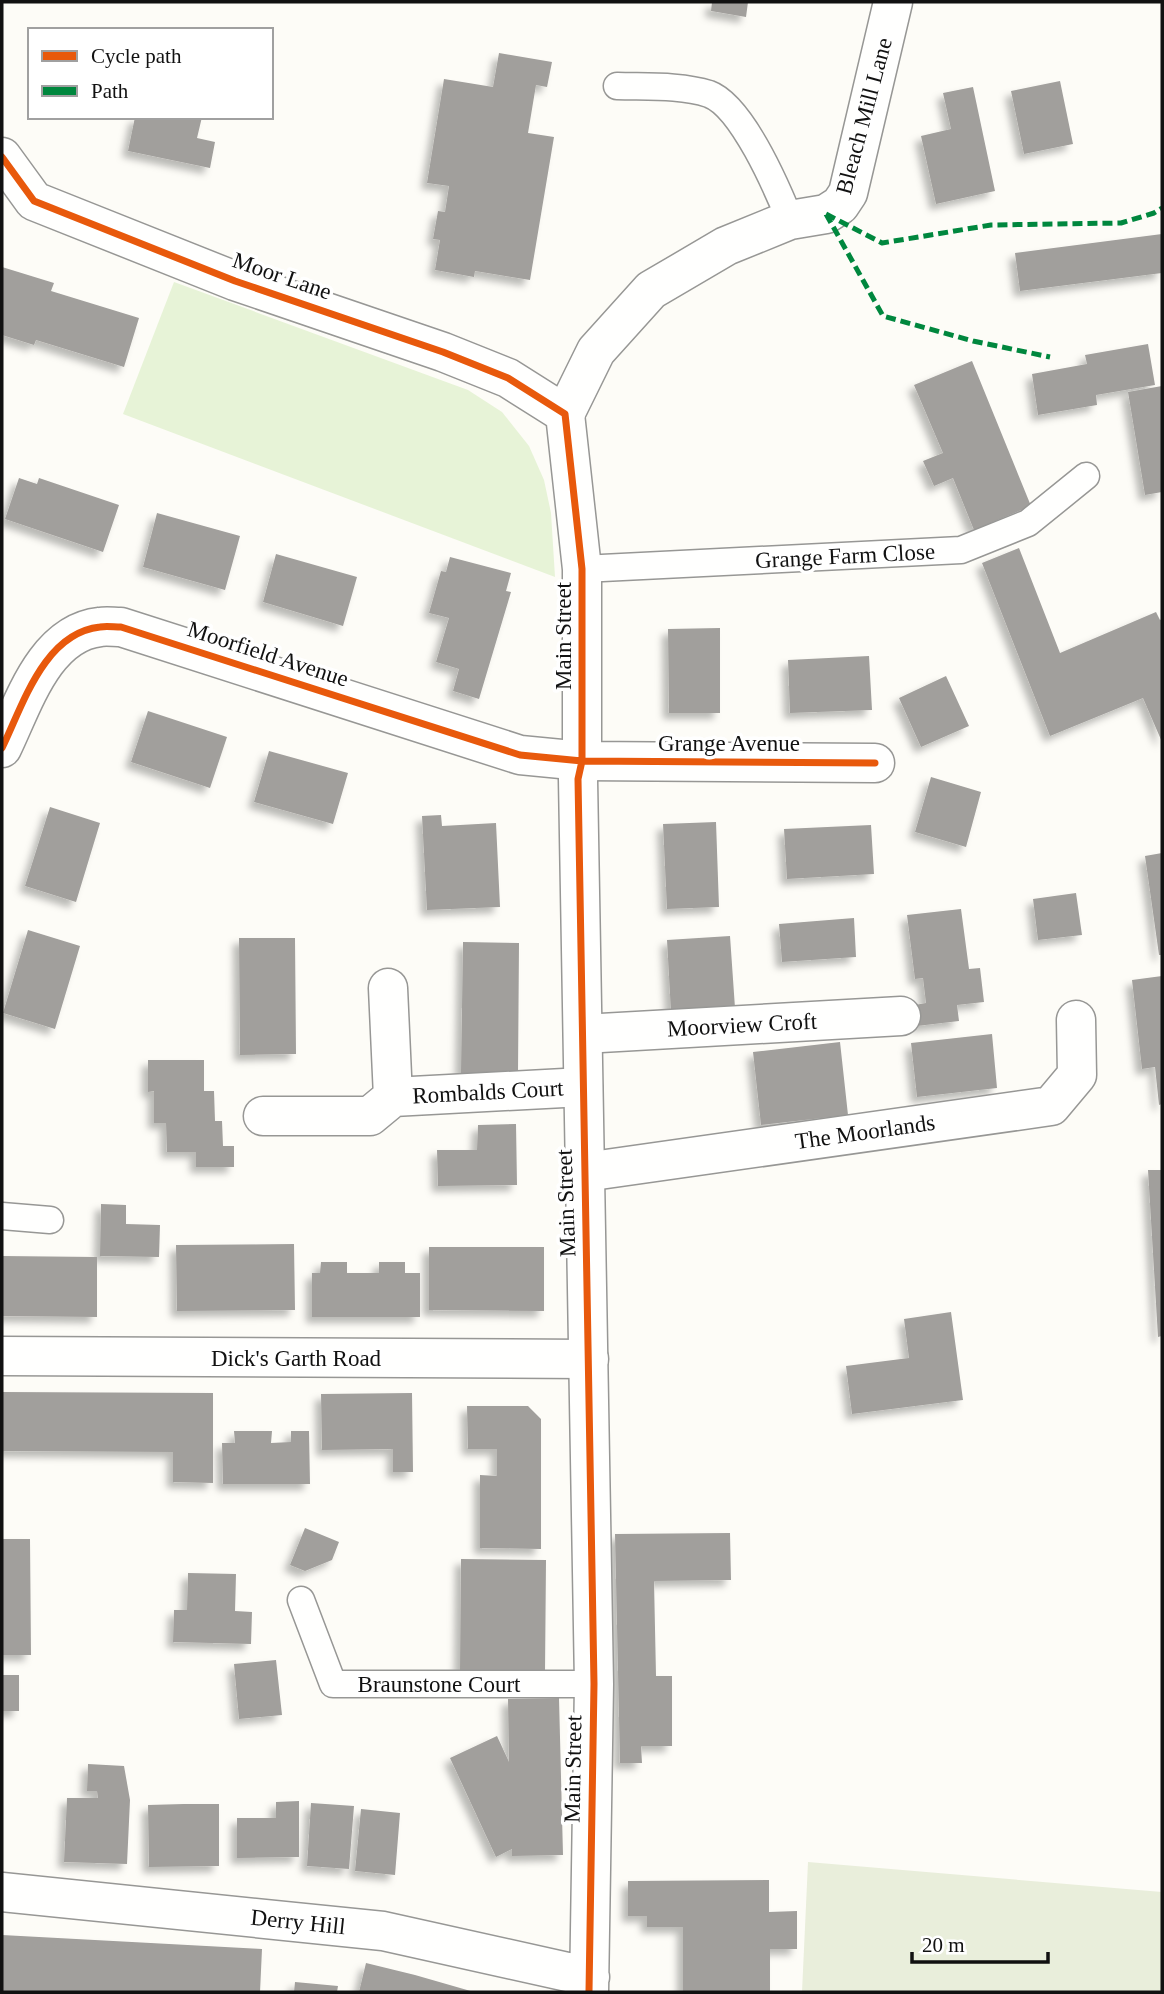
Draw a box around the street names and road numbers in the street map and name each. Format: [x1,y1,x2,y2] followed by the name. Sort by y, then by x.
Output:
[831,35,897,197] street label: Bleach Mill Lane
[229,247,335,305] street label: Moor Lane
[754,539,936,573] street label: Grange Farm Close
[551,581,576,690] street label: Main Street
[184,616,352,692] street label: Moorfield Avenue
[658,731,800,756] street label: Grange Avenue
[666,1009,818,1041] street label: Moorview Croft
[412,1076,565,1108] street label: Rombalds Court
[793,1110,937,1154] street label: The Moorlands
[552,1148,580,1257] street label: Main Street
[211,1346,382,1371] street label: Dick's Garth Road
[358,1672,521,1697] street label: Braunstone Court
[560,1714,586,1823] street label: Main Street
[249,1905,347,1939] street label: Derry Hill

